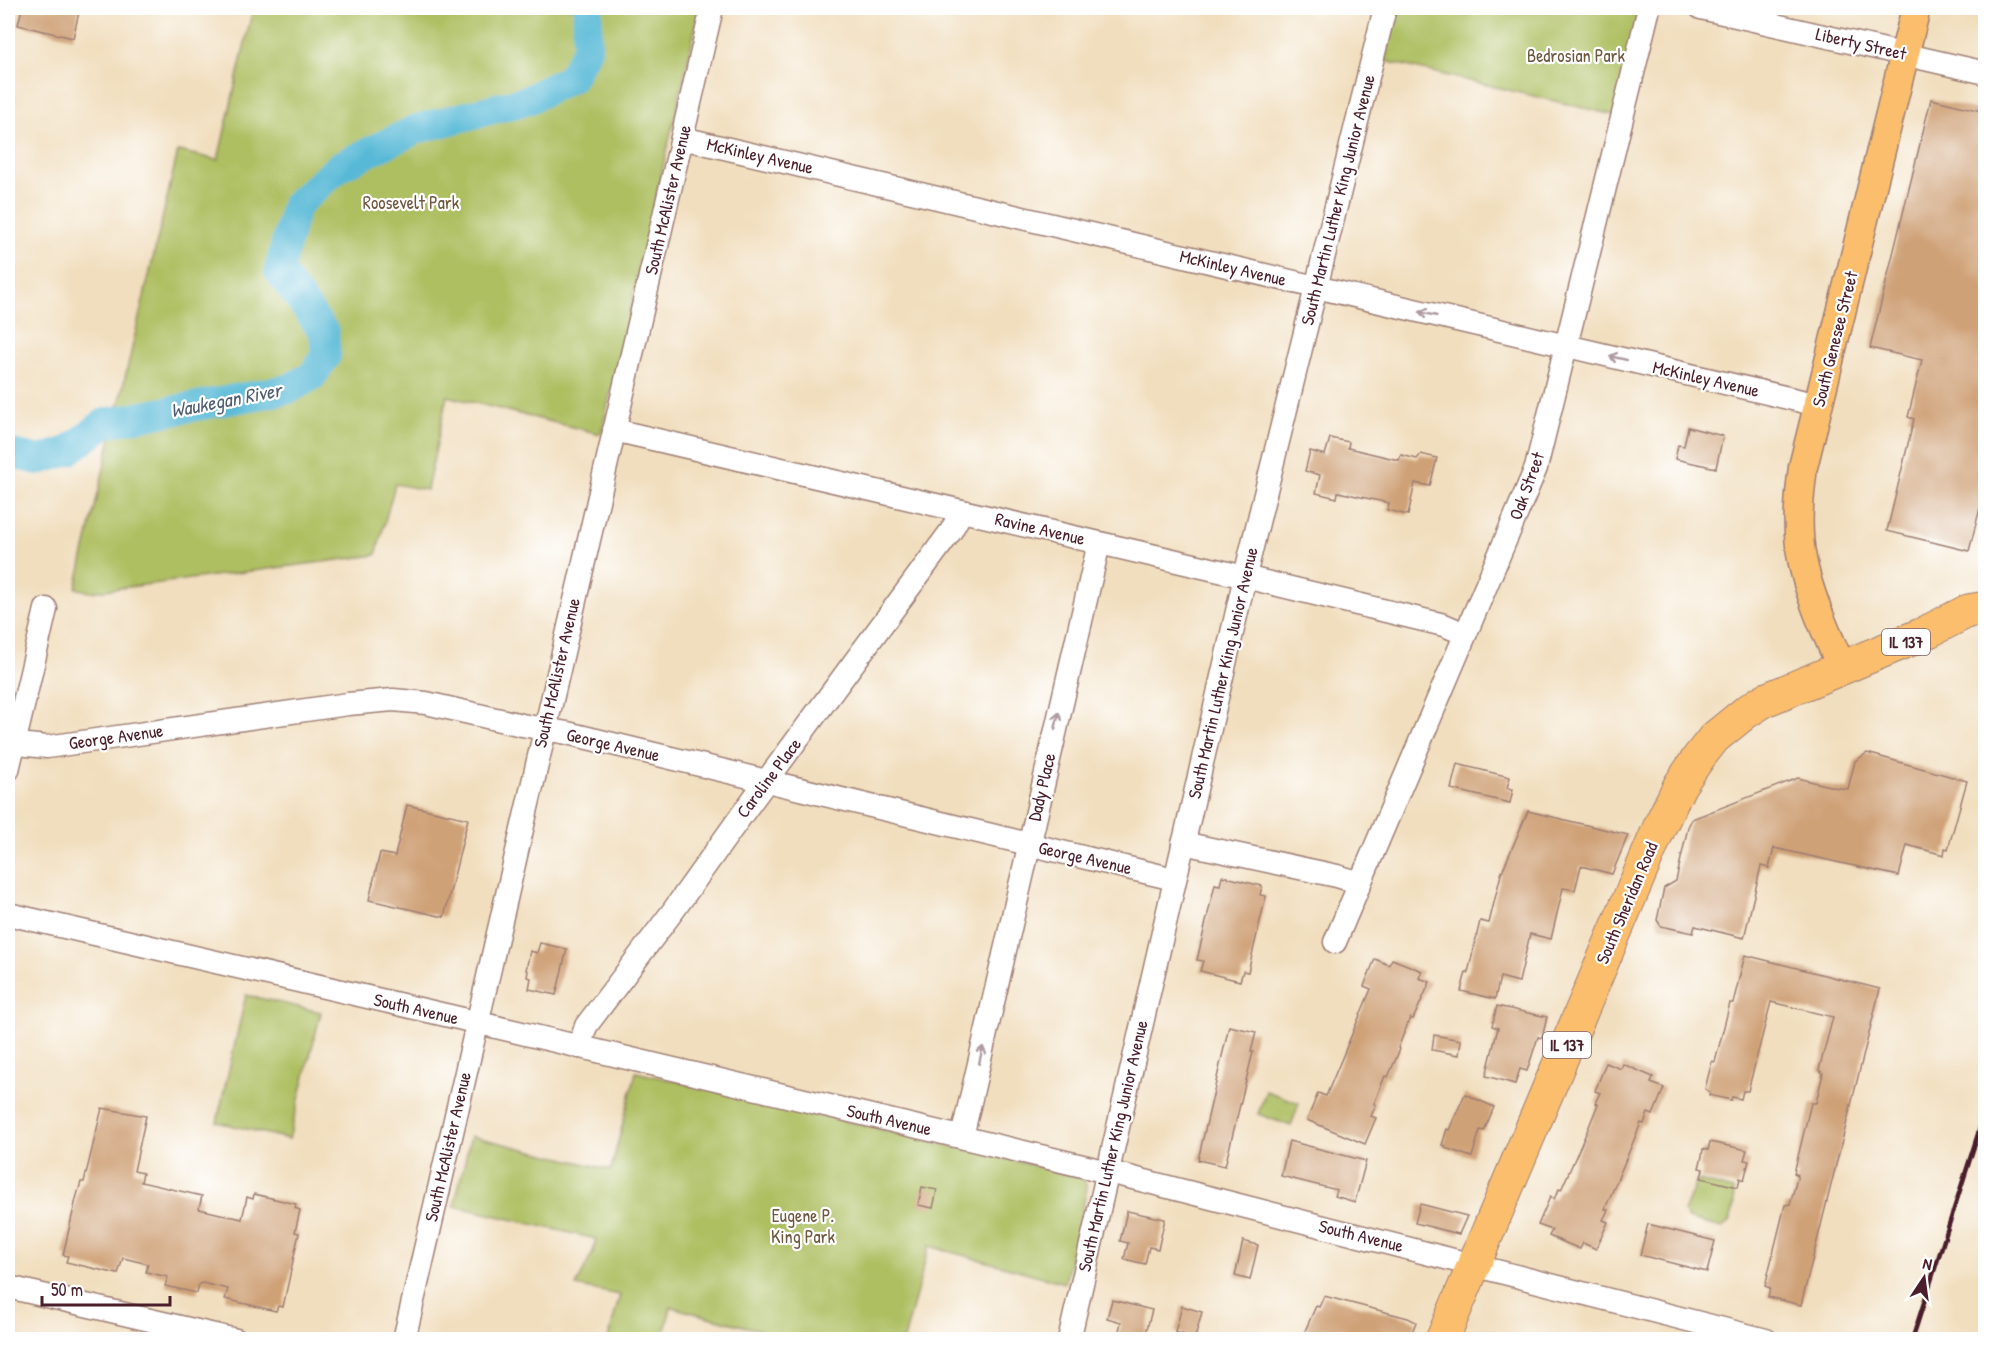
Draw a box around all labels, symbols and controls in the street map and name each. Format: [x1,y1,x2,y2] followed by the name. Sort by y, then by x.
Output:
[1813,21,1910,66] street label: Liberty Street
[1527,43,1625,68] park label: Bedrosian Park
[1294,72,1381,328] street label: South Martin Luther King Junior Avenue
[638,123,697,277] street label: South McAlister Avenue
[704,131,816,180] street label: McKinley Avenue
[363,190,460,215] park label: Roosevelt Park
[1177,243,1289,292] street label: McKinley Avenue
[1806,268,1864,409] street label: South Genesee Street
[1419,307,1438,319] one-way arrow
[1609,352,1628,364] one-way arrow
[1650,354,1762,403] street label: McKinley Avenue
[168,375,286,424] water label: Waukegan River
[1503,448,1551,523] street label: Oak Street
[993,506,1088,551] street label: Ravine Avenue
[1181,545,1264,801] street label: South Martin Luther King Junior Avenue
[527,596,586,750] street label: South McAlister Avenue
[1882,629,1930,655] road number: IL 137
[1052,712,1064,731] one-way arrow
[67,718,165,755] street label: George Avenue
[564,722,662,767] street label: George Avenue
[730,733,807,823] street label: Caroline Place
[1022,750,1061,823] street label: Dady Place
[1036,835,1134,880] street label: George Avenue
[1590,838,1664,968] street label: South Sheridan Road
[371,987,461,1030] street label: South Avenue
[1071,1018,1154,1274] street label: South Martin Luther King Junior Avenue
[1543,1032,1591,1058] road number: IL 137
[975,1046,987,1065] one-way arrow
[418,1070,477,1224] street label: South McAlister Avenue
[844,1098,934,1141] street label: South Avenue
[771,1203,835,1249] park label: Eugene P. King Park
[1316,1213,1406,1258] street label: South Avenue
[1894,1248,1954,1308] north arrow
[1921,1252,1934,1275] text: N
[42,1269,170,1307] scale bar
[51,1277,83,1302] text: 50 m

